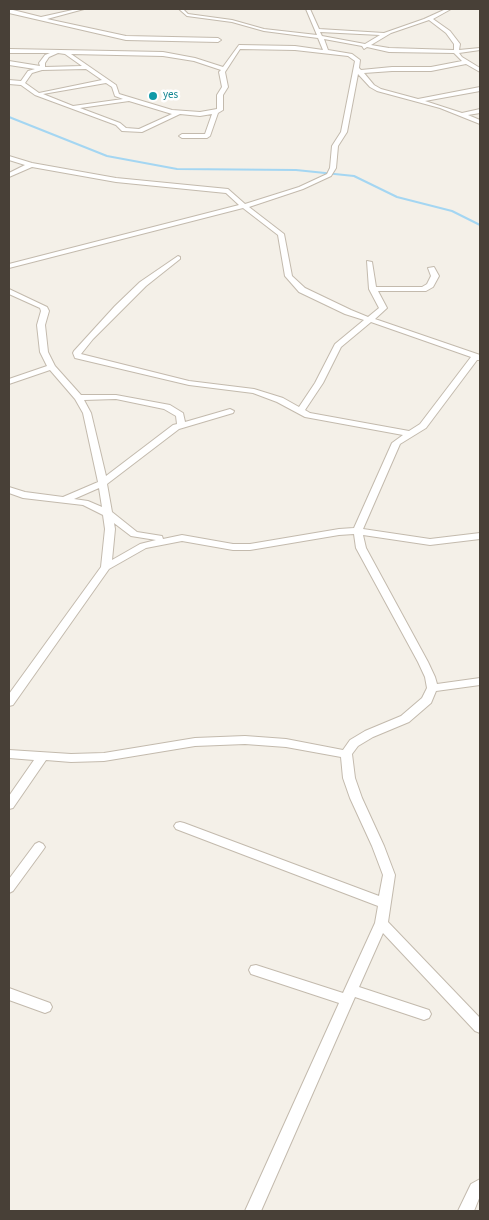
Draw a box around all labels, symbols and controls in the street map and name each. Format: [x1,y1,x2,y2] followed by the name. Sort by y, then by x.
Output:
[163,89,178,103] place label: yes
[147,90,159,102] marker: yes

